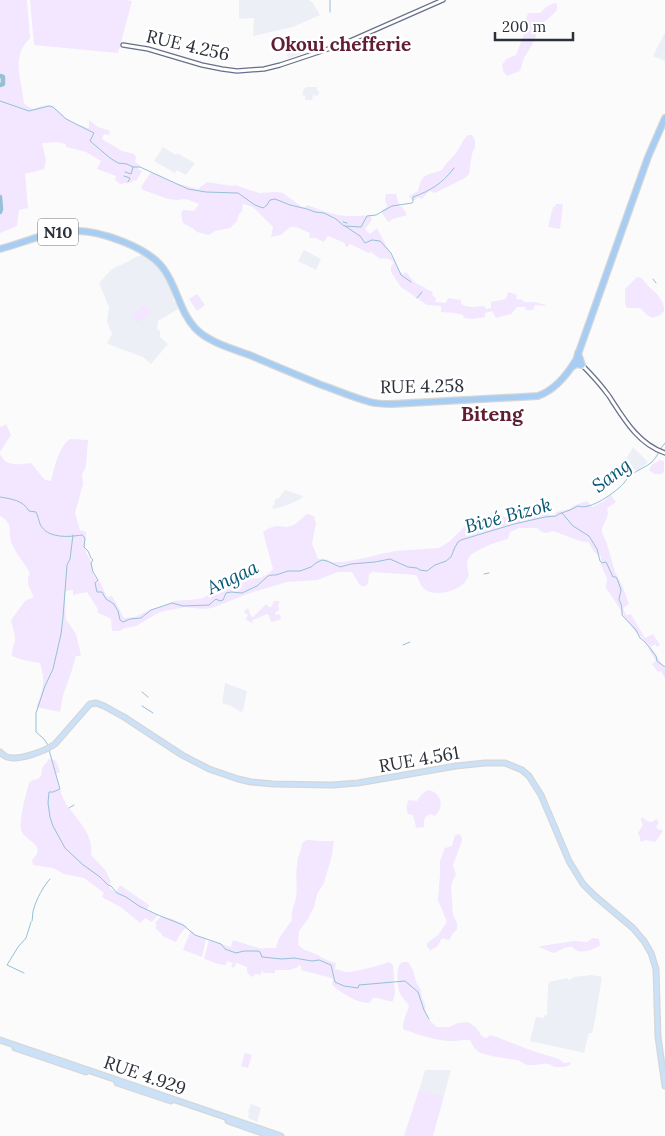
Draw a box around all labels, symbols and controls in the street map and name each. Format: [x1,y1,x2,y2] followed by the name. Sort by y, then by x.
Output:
[495,10,572,42] scale bar
[502,17,546,36] text: 200 m
[144,24,232,66] street label: RUE 4.256
[271,32,411,56] district label: Okoui chefferie
[38,218,78,246] road number: N10
[380,374,464,398] street label: RUE 4.258
[461,401,524,426] district label: Biteng
[587,453,635,497] water label: Sang
[462,492,554,538] water label: Bivé Bizok
[201,554,262,600] water label: Angaa
[377,741,461,777] street label: RUE 4.561
[101,1050,189,1100] street label: RUE 4.929

